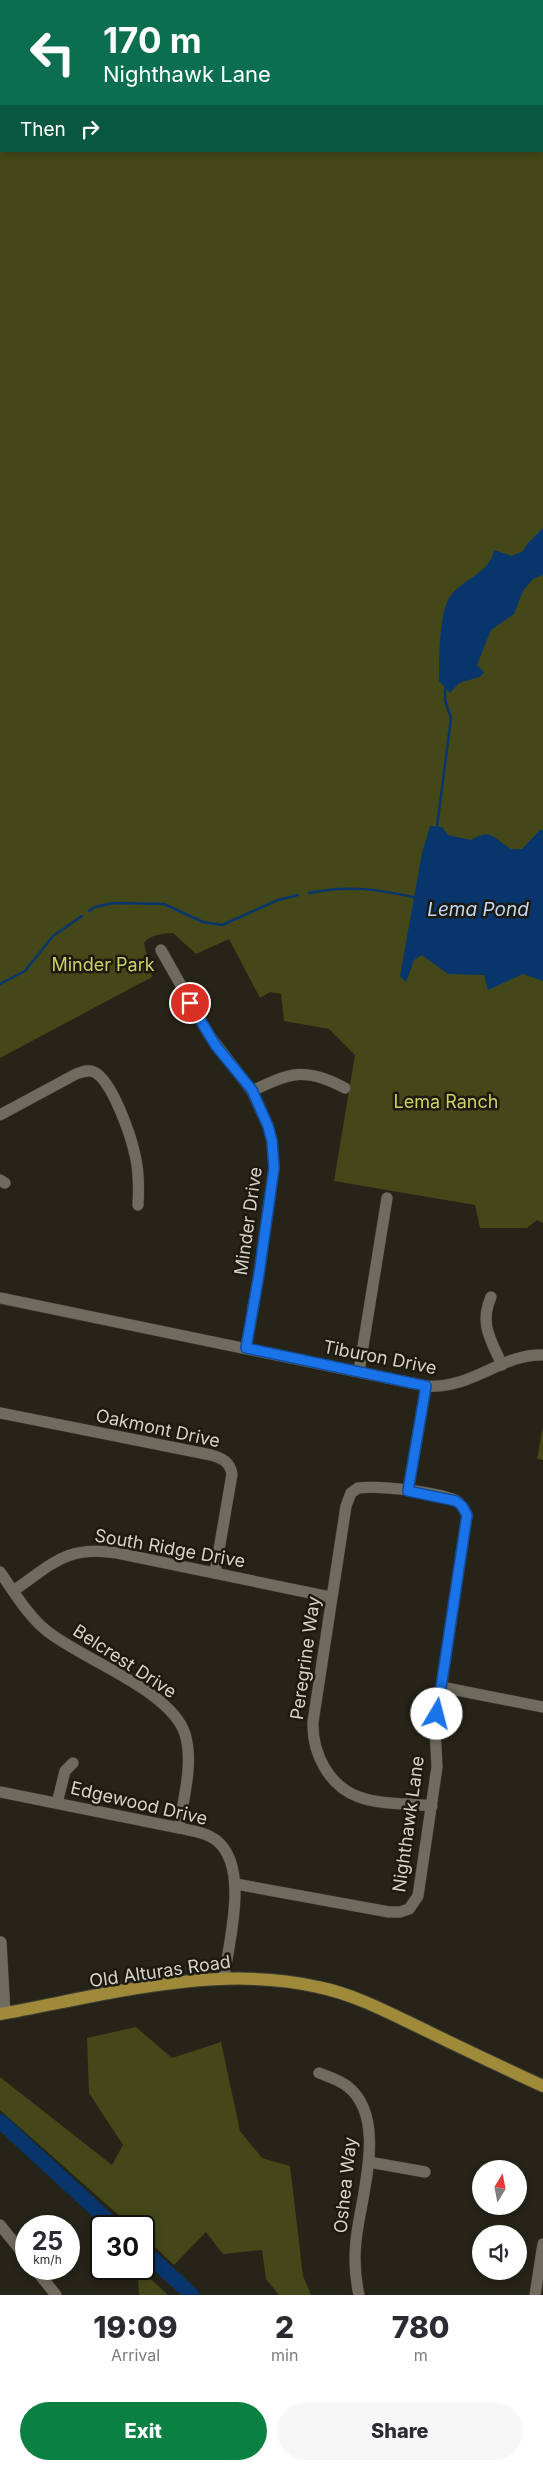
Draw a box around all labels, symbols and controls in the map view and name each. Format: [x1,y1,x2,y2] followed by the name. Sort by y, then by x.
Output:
[103,19,202,61] text: 170 m
[20,20,85,85] icon: left
[103,61,271,87] text: Nighthawk Lane
[76,115,104,143] icon: right
[20,118,66,141] text: Then
[427,898,529,921] water label: Lema Pond
[51,954,155,975] park label: Minder Park
[169,982,211,1024] pin
[176,989,204,1017] icon: arrive
[394,1091,498,1112] park label: Lema Ranch
[230,1165,266,1277] street label: Minder Drive
[321,1336,439,1378] street label: Tiburon Drive
[94,1405,222,1451] street label: Oakmont Drive
[93,1524,247,1572] street label: South Ridge Drive
[286,1595,324,1721] street label: Peregrine Way
[69,1620,181,1702] street label: Belcrest Drive
[410,1687,462,1739] position arrow
[388,1755,428,1893] street label: Nighthawk Lane
[69,1777,209,1829] street label: Edgewood Drive
[88,1951,232,1991] street label: Old Alturas Road
[330,2136,360,2234] street label: Oshea Way
[472,2160,528,2215] north arrow
[472,2160,527,2280] map controls
[90,2215,155,2280] speed limit sign: 30
[472,2225,527,2280] button: sound
[32,2226,63,2256] text: 25
[33,2252,62,2267] text: km/h
[93,2309,178,2345] text: 19:09
[275,2309,294,2345] text: 2
[392,2309,450,2345] text: 780
[111,2345,160,2365] text: Arrival
[271,2345,298,2365] text: min
[414,2345,428,2365] text: m
[20,2402,267,2460] button: Exit
[277,2402,523,2460] button: Share

